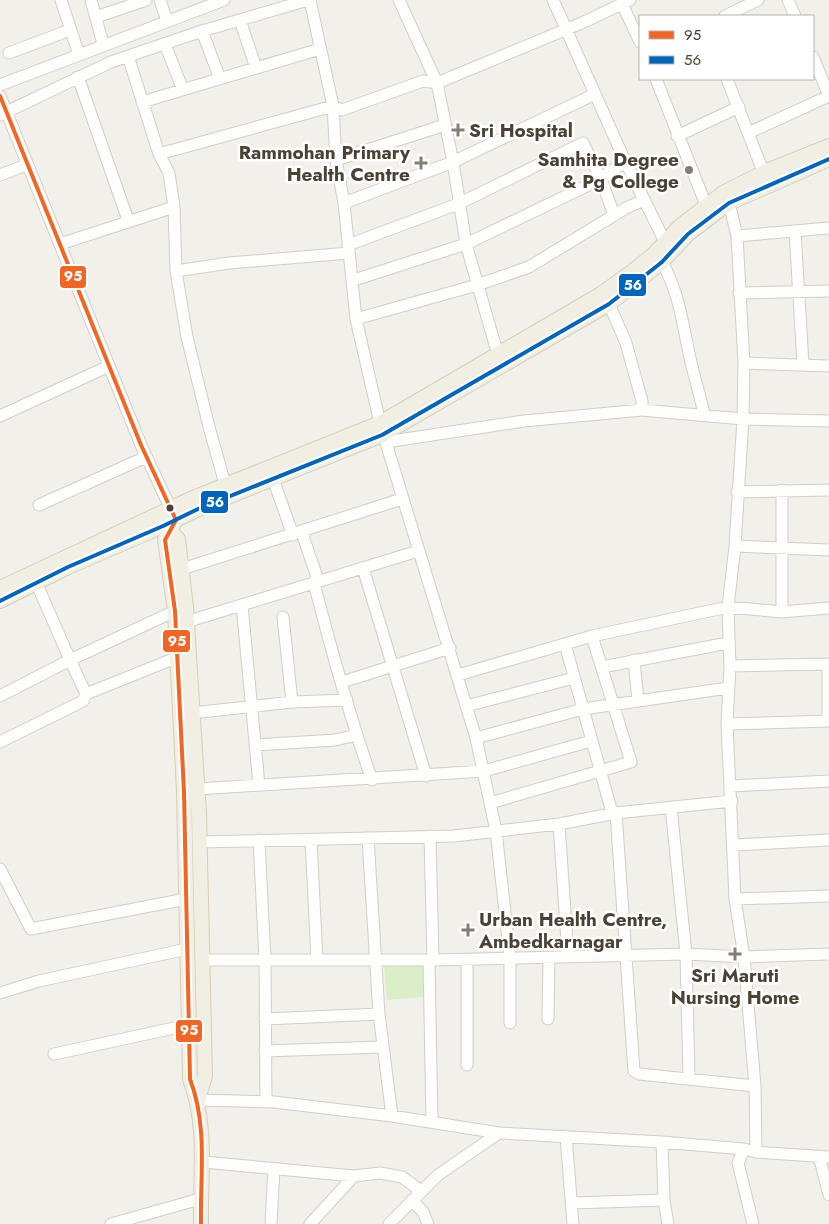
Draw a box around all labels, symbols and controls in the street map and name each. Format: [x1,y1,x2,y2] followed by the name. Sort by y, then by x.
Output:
[639,15,814,80] legend
[684,24,701,46] text: 95
[684,49,701,71] text: 56
[469,117,573,144] place label: Sri Hospital
[451,123,465,137] marker: Sri Hospital
[239,139,411,188] place label: Rammohan Primary Health Centre
[538,146,679,195] place label: Samhita Degree & Pg College
[414,156,428,170] marker: Rammohan Primary Health Centre
[683,164,695,176] marker: Samhita Degree & Pg College
[59,265,87,289] line badge: 95
[64,266,82,286] text: 95
[618,273,647,297] line badge: 56
[624,275,642,295] text: 56
[200,490,229,514] line badge: 56
[206,492,224,512] text: 56
[165,503,175,513] unlabelled marker
[162,629,191,653] line badge: 95
[168,631,186,651] text: 95
[478,906,667,955] place label: Urban Health Centre, Ambedkarnagar
[461,923,475,937] marker: Urban Health Centre, Ambedkarnagar
[728,947,742,961] marker: Sri Maruti Nursing Home
[671,962,799,1011] place label: Sri Maruti Nursing Home
[175,1019,203,1043] line badge: 95
[180,1020,198,1040] text: 95

